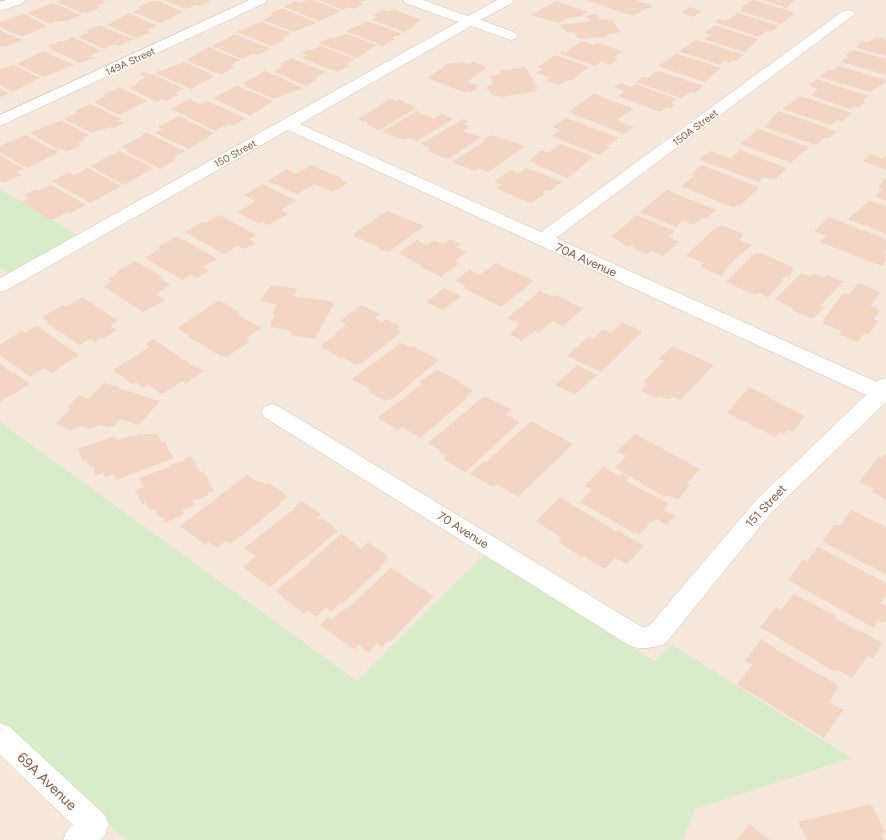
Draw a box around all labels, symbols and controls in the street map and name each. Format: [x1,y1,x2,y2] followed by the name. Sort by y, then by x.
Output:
[103,44,157,79] street label: 149A Street
[670,106,721,149] street label: 150A Street
[212,136,259,170] street label: 150 Street
[553,240,619,280] street label: 70A Avenue
[743,481,790,530] street label: 151 Street
[435,509,492,551] street label: 70 Avenue
[13,749,80,814] street label: 69A Avenue

